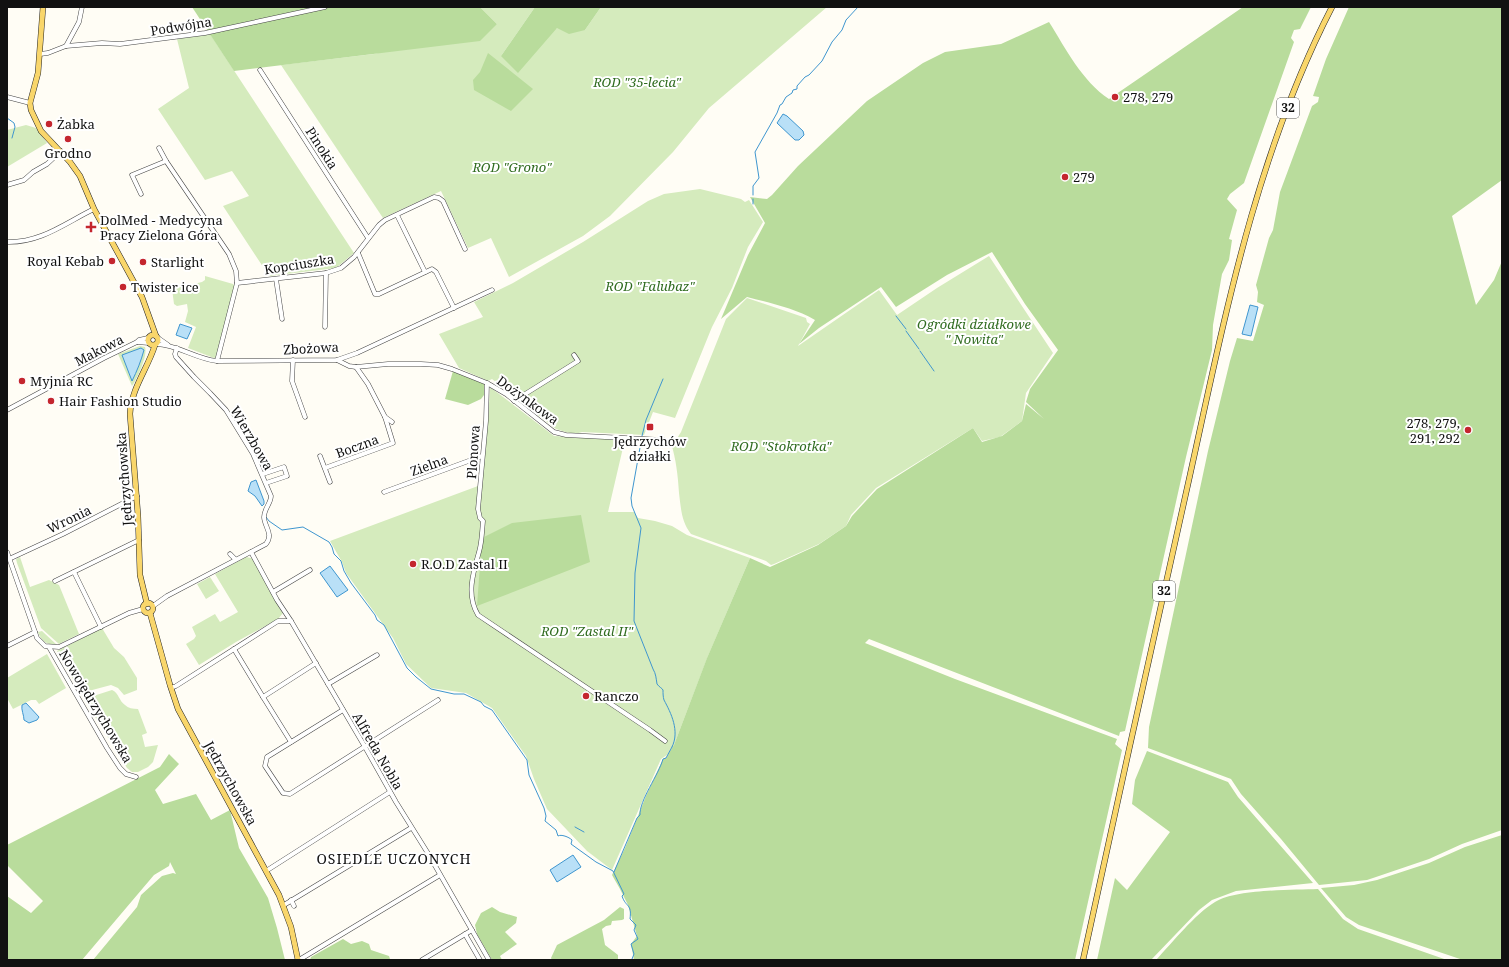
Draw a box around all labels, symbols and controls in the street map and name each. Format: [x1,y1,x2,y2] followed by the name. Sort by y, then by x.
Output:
[149,12,213,40] street label: Podwójna
[592,73,682,91] park label: ROD "35-lecia"
[1123,88,1173,106] place label: 278, 279
[1110,92,1120,102] marker: 278, 279
[1277,98,1299,118] road number: 32
[57,115,95,133] place label: Żabka
[44,119,54,129] marker: Żabka
[302,123,342,173] street label: Pinokia
[63,134,73,144] marker: Grodno
[45,144,91,162] place label: Grodno
[471,158,552,176] park label: ROD "Grono"
[1073,168,1095,186] place label: 279
[1060,172,1070,182] marker: 279
[100,211,223,244] place label: DolMed - Medycyna Pracy Zielona Góra
[85,221,97,233] marker: DolMed - Medycyna Pracy Zielona Góra
[263,250,335,278] street label: Kopciuszka
[27,252,104,270] place label: Royal Kebab
[151,253,205,271] place label: Starlight
[107,256,117,266] marker: Royal Kebab
[138,257,148,267] marker: Starlight
[604,277,695,295] park label: ROD "Falubaz"
[131,278,199,296] place label: Twister ice
[118,282,128,292] marker: Twister ice
[917,315,1032,348] park label: Ogródki działkowe " Nowita"
[71,330,127,370] street label: Makowa
[283,338,339,358] street label: Zbożowa
[493,371,563,429] street label: Dożynkowa
[30,372,93,390] place label: Myjnia RC
[17,376,27,386] marker: Myjnia RC
[59,392,182,410] place label: Hair Fashion Studio
[46,396,56,406] marker: Hair Fashion Studio
[226,403,278,473] street label: Wierzbowa
[1407,414,1460,447] place label: 278, 279, 291, 292
[645,422,655,432] marker: Jędrzychów działki
[462,425,484,479] street label: Plonowa
[1463,425,1473,435] marker: 278, 279, 291, 292
[333,430,381,462] street label: Boczna
[112,432,136,527] street label: Jędrzychowska
[612,432,687,465] place label: Jędrzychów działki
[730,437,832,455] park label: ROD "Stokrotka"
[408,450,450,480] street label: Zielna
[44,501,94,537] street label: Wronia
[421,555,508,573] place label: R.O.D Zastal II
[408,559,418,569] marker: R.O.D Zastal II
[1153,581,1175,601] road number: 32
[540,622,634,640] park label: ROD "Zastal II"
[55,646,137,766] street label: Nowojędrzychowska
[594,687,639,705] place label: Ranczo
[581,691,591,701] marker: Ranczo
[349,709,407,793] street label: Alfreda Nobla
[200,737,262,828] street label: Jędrzychowska
[316,849,472,868] district label: OSIEDLE UCZONYCH

